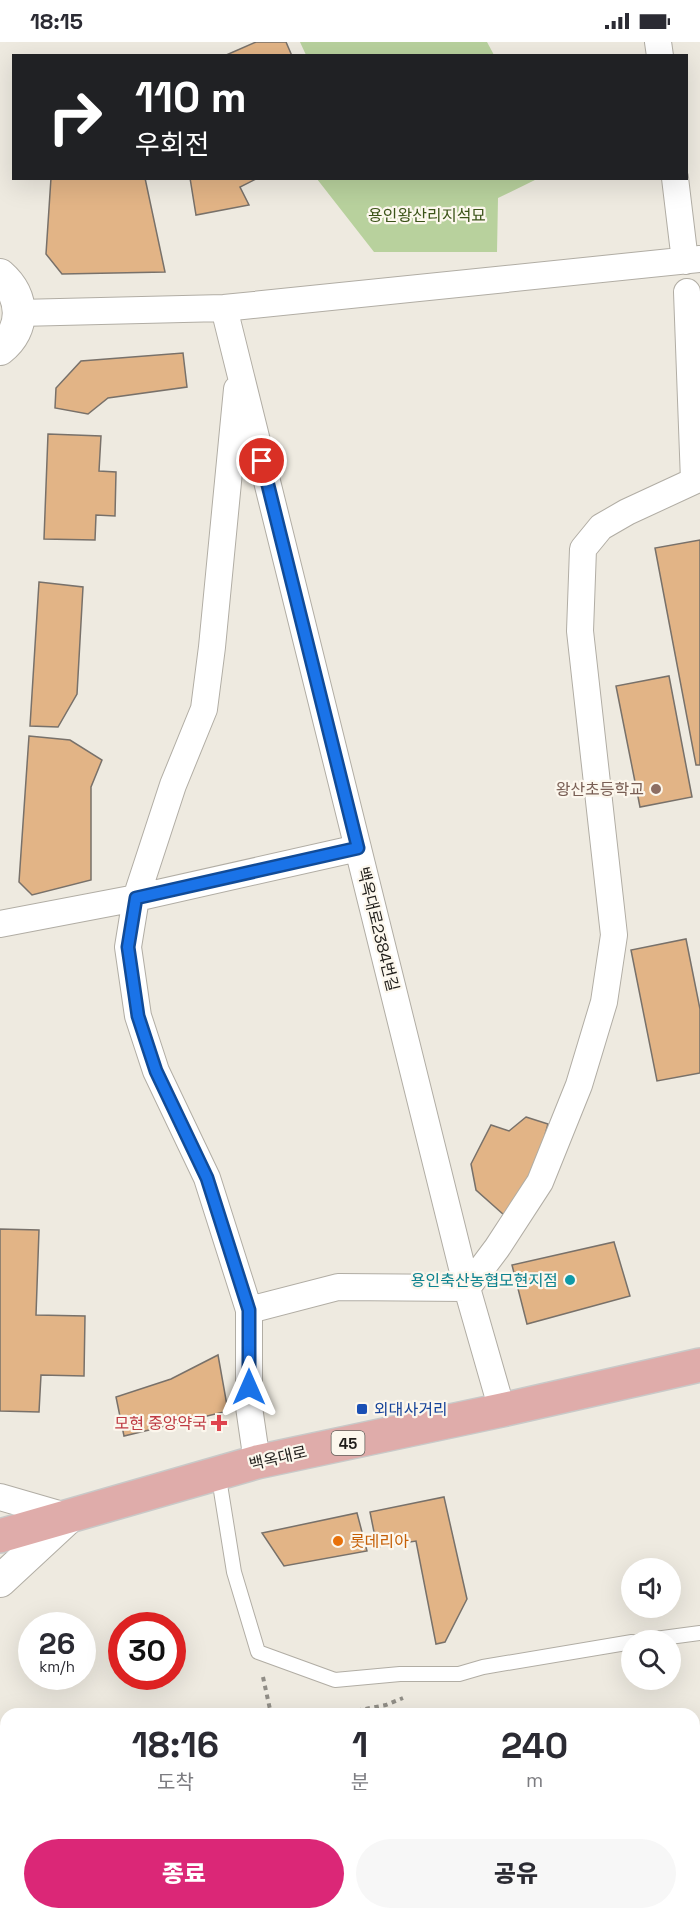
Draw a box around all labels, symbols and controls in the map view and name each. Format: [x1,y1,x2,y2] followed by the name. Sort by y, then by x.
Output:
[30,7,83,35] text: 18:15
[135,71,247,124] text: 110 m
[36,78,114,156] icon: right
[135,127,210,162] text: 우회전
[368,205,486,226] park label: 용인왕산리지석묘
[236,435,287,486] pin
[245,444,278,477] icon: arrive
[556,779,644,800] place label: 왕산초등학교
[649,782,663,796] marker: 왕산초등학교
[352,865,404,993] street label: 백옥대로2384번길
[411,1270,558,1291] place label: 용인축산농협모현지점
[563,1273,577,1287] marker: 용인축산농협모현지점
[217,1355,281,1419] position arrow
[374,1399,448,1420] place label: 외대사거리
[355,1402,369,1416] marker: 외대사거리
[115,1413,207,1434] place label: 모현 중앙약국
[212,1416,226,1430] marker: 모현 중앙약국
[332,1431,364,1455] road number: 45
[247,1441,309,1475] street label: 백옥대로
[350,1531,409,1552] place label: 롯데리아
[331,1534,345,1548] marker: 롯데리아
[621,1558,681,1690] map controls
[621,1558,681,1618] button: sound
[108,1612,186,1690] speed limit sign: 30
[39,1624,75,1663] text: 26
[621,1630,681,1690] button: search
[39,1657,75,1676] text: km/h
[132,1722,219,1768] text: 18:16
[352,1722,368,1768] text: 1
[501,1723,568,1769] text: 240
[526,1767,543,1793] text: m
[157,1769,194,1795] text: 도착
[351,1769,369,1795] text: 분
[24,1839,344,1908] button: 종료
[356,1839,676,1908] button: 공유

